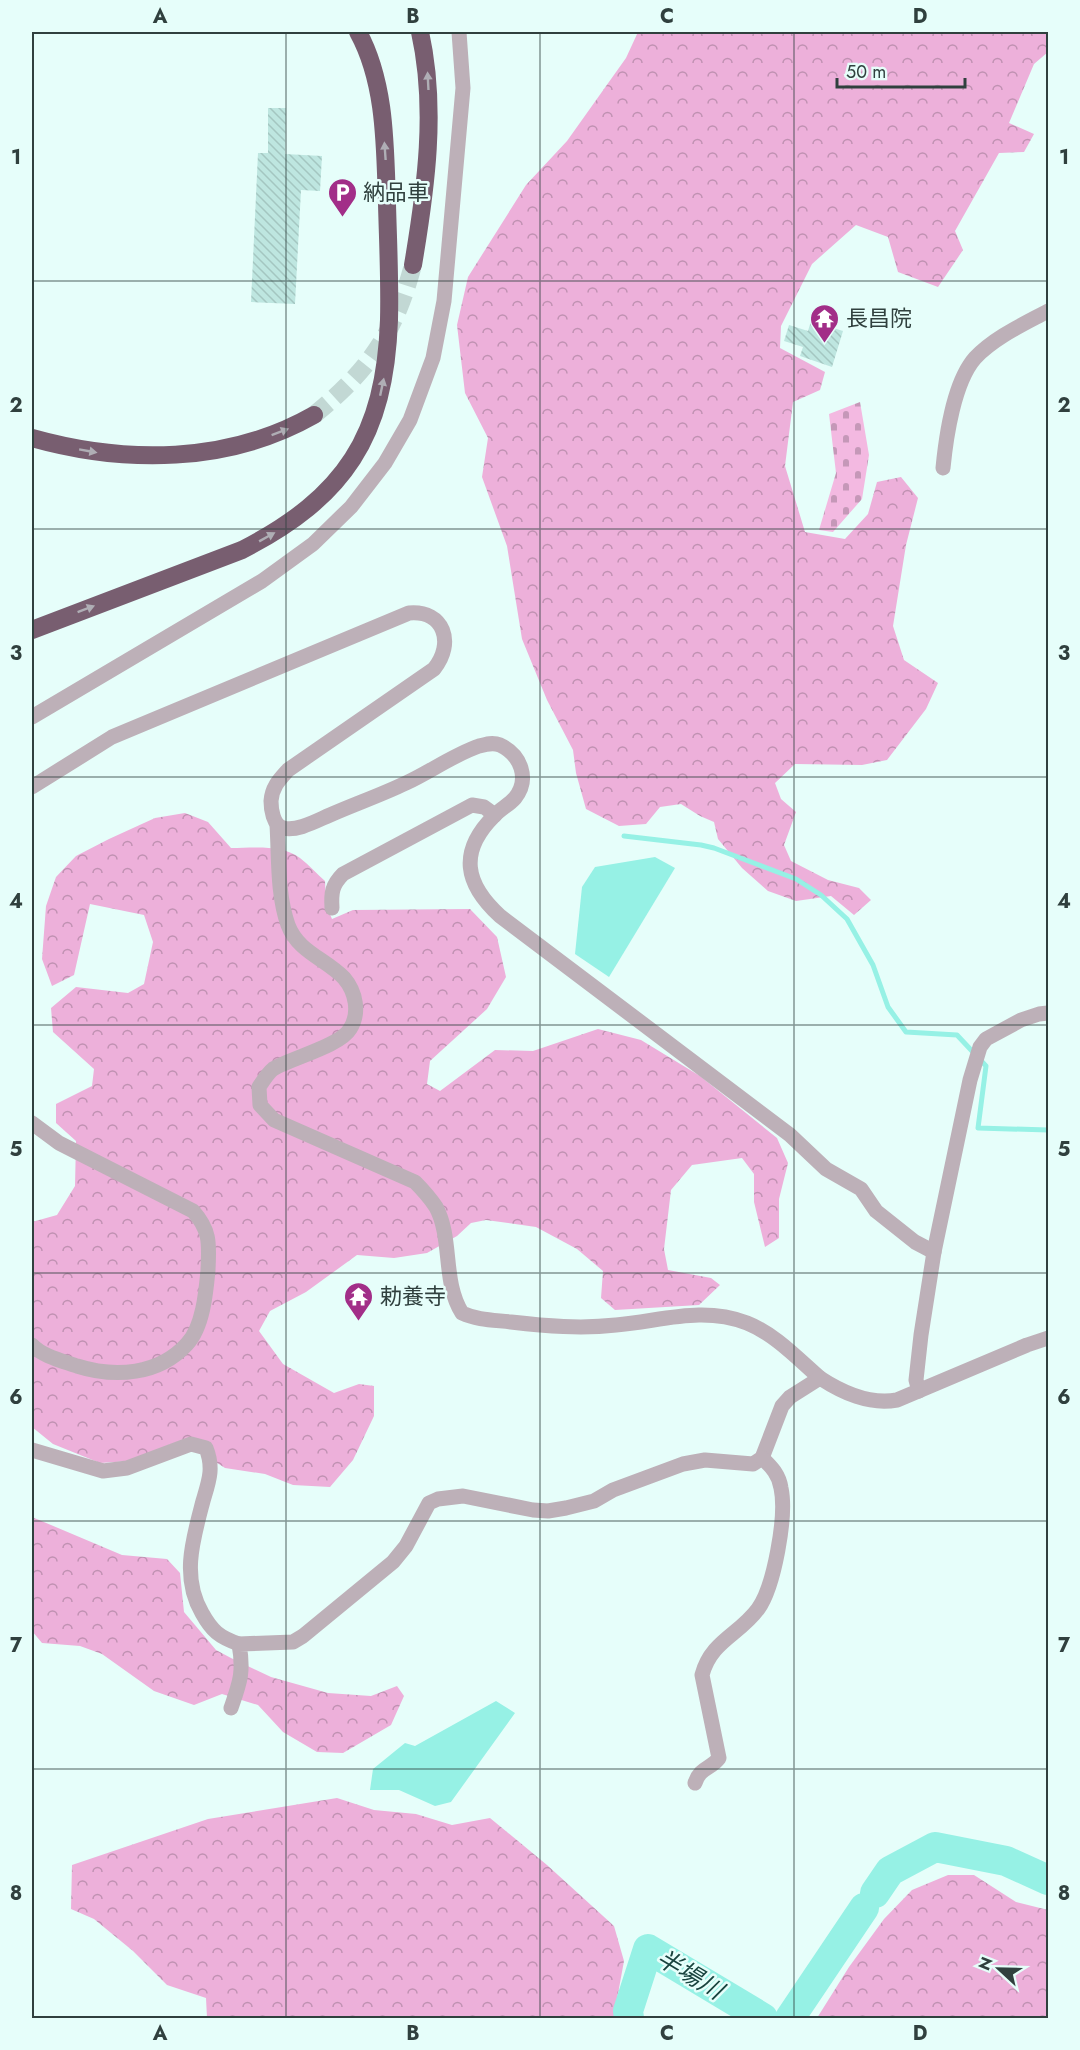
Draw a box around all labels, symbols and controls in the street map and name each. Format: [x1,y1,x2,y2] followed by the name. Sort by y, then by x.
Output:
[152,2,168,31] text: A
[406,2,420,31] text: B
[660,2,674,31] text: C
[913,2,927,31] text: D
[837,51,964,89] scale bar
[846,59,886,85] text: 50 m
[423,72,432,91] one-way arrow
[381,141,390,160] one-way arrow
[11,143,21,172] text: 1
[1059,143,1069,172] text: 1
[326,176,358,218] parking icon: 納品車
[363,176,429,208] place label: 納品車
[809,302,841,344] temple icon: 長昌院
[846,302,912,334] place label: 長昌院
[378,377,387,396] one-way arrow
[9,391,23,420] text: 2
[1057,391,1071,420] text: 2
[272,427,290,437] one-way arrow
[79,447,98,456] one-way arrow
[259,531,275,542] one-way arrow
[77,604,95,613] one-way arrow
[10,639,22,668] text: 3
[1058,639,1070,668] text: 3
[9,887,23,916] text: 4
[1057,887,1071,916] text: 4
[10,1135,23,1164] text: 5
[1058,1135,1071,1164] text: 5
[343,1280,375,1322] temple icon: 勅養寺
[380,1280,446,1312] place label: 勅養寺
[9,1383,23,1412] text: 6
[1057,1383,1071,1412] text: 6
[10,1631,23,1660] text: 7
[1058,1631,1071,1660] text: 7
[10,1879,22,1908] text: 8
[1058,1879,1070,1908] text: 8
[969,1939,1029,1999] north arrow
[650,1940,732,2009] water label: 半場川
[973,1953,999,1974] text: N
[152,2019,168,2048] text: A
[406,2019,420,2048] text: B
[660,2019,674,2048] text: C
[913,2019,927,2048] text: D

